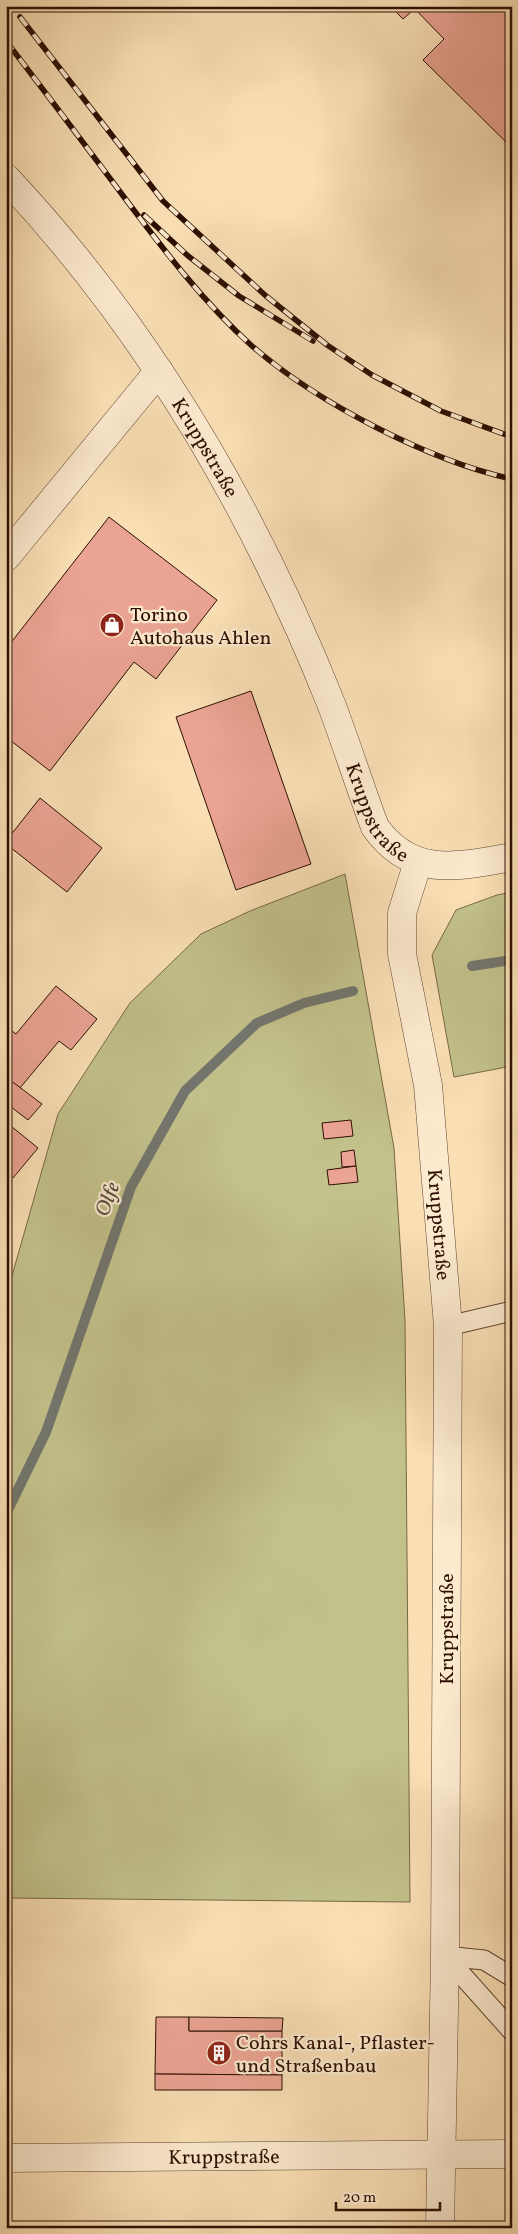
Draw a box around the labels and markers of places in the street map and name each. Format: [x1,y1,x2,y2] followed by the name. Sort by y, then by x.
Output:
[130,602,271,653] place label: Torino Autohaus Ahlen
[99,612,125,638] shop icon: Torino Autohaus Ahlen
[236,2030,435,2081] place label: Cohrs Kanal-, Pflaster- und Straßenbau
[206,2040,232,2066] building icon: Cohrs Kanal-, Pflaster- und Straßenbau

